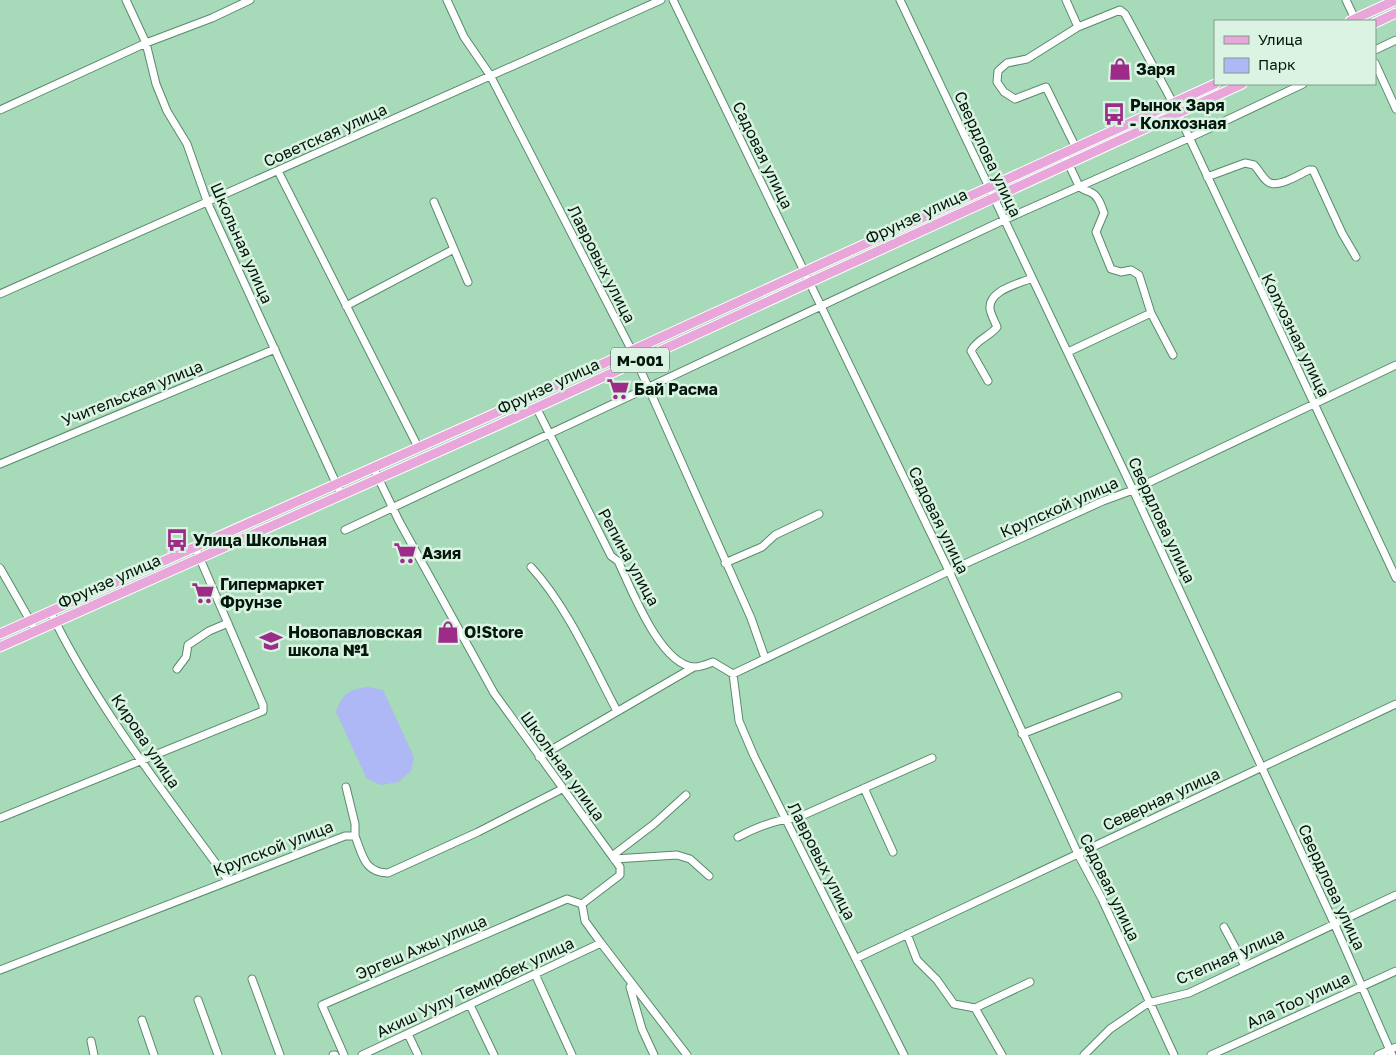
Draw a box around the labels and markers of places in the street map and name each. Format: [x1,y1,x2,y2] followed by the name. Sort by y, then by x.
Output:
[1107,56,1133,82] shop icon: Заря
[1136,59,1175,79] place label: Заря
[1130,95,1226,133] place label: Рынок Заря - Колхозная
[1101,101,1127,127] bus stop icon: Рынок Заря - Колхозная
[605,376,631,402] supermarket icon: Бай Расма
[634,379,718,399] place label: Бай Расма
[164,527,190,553] bus stop icon: Улица Школьная
[193,530,327,550] place label: Улица Школьная
[392,540,418,566] supermarket icon: Азия
[422,543,461,563] place label: Азия
[220,574,324,612] place label: Гипермаркет Фрунзе
[190,580,216,606] supermarket icon: Гипермаркет Фрунзе
[435,619,461,645] shop icon: O!Store
[288,622,422,660] place label: Новопавловская школа №1
[464,622,523,642] place label: O!Store
[258,628,284,654] school or university icon: Новопавловская школа №1

